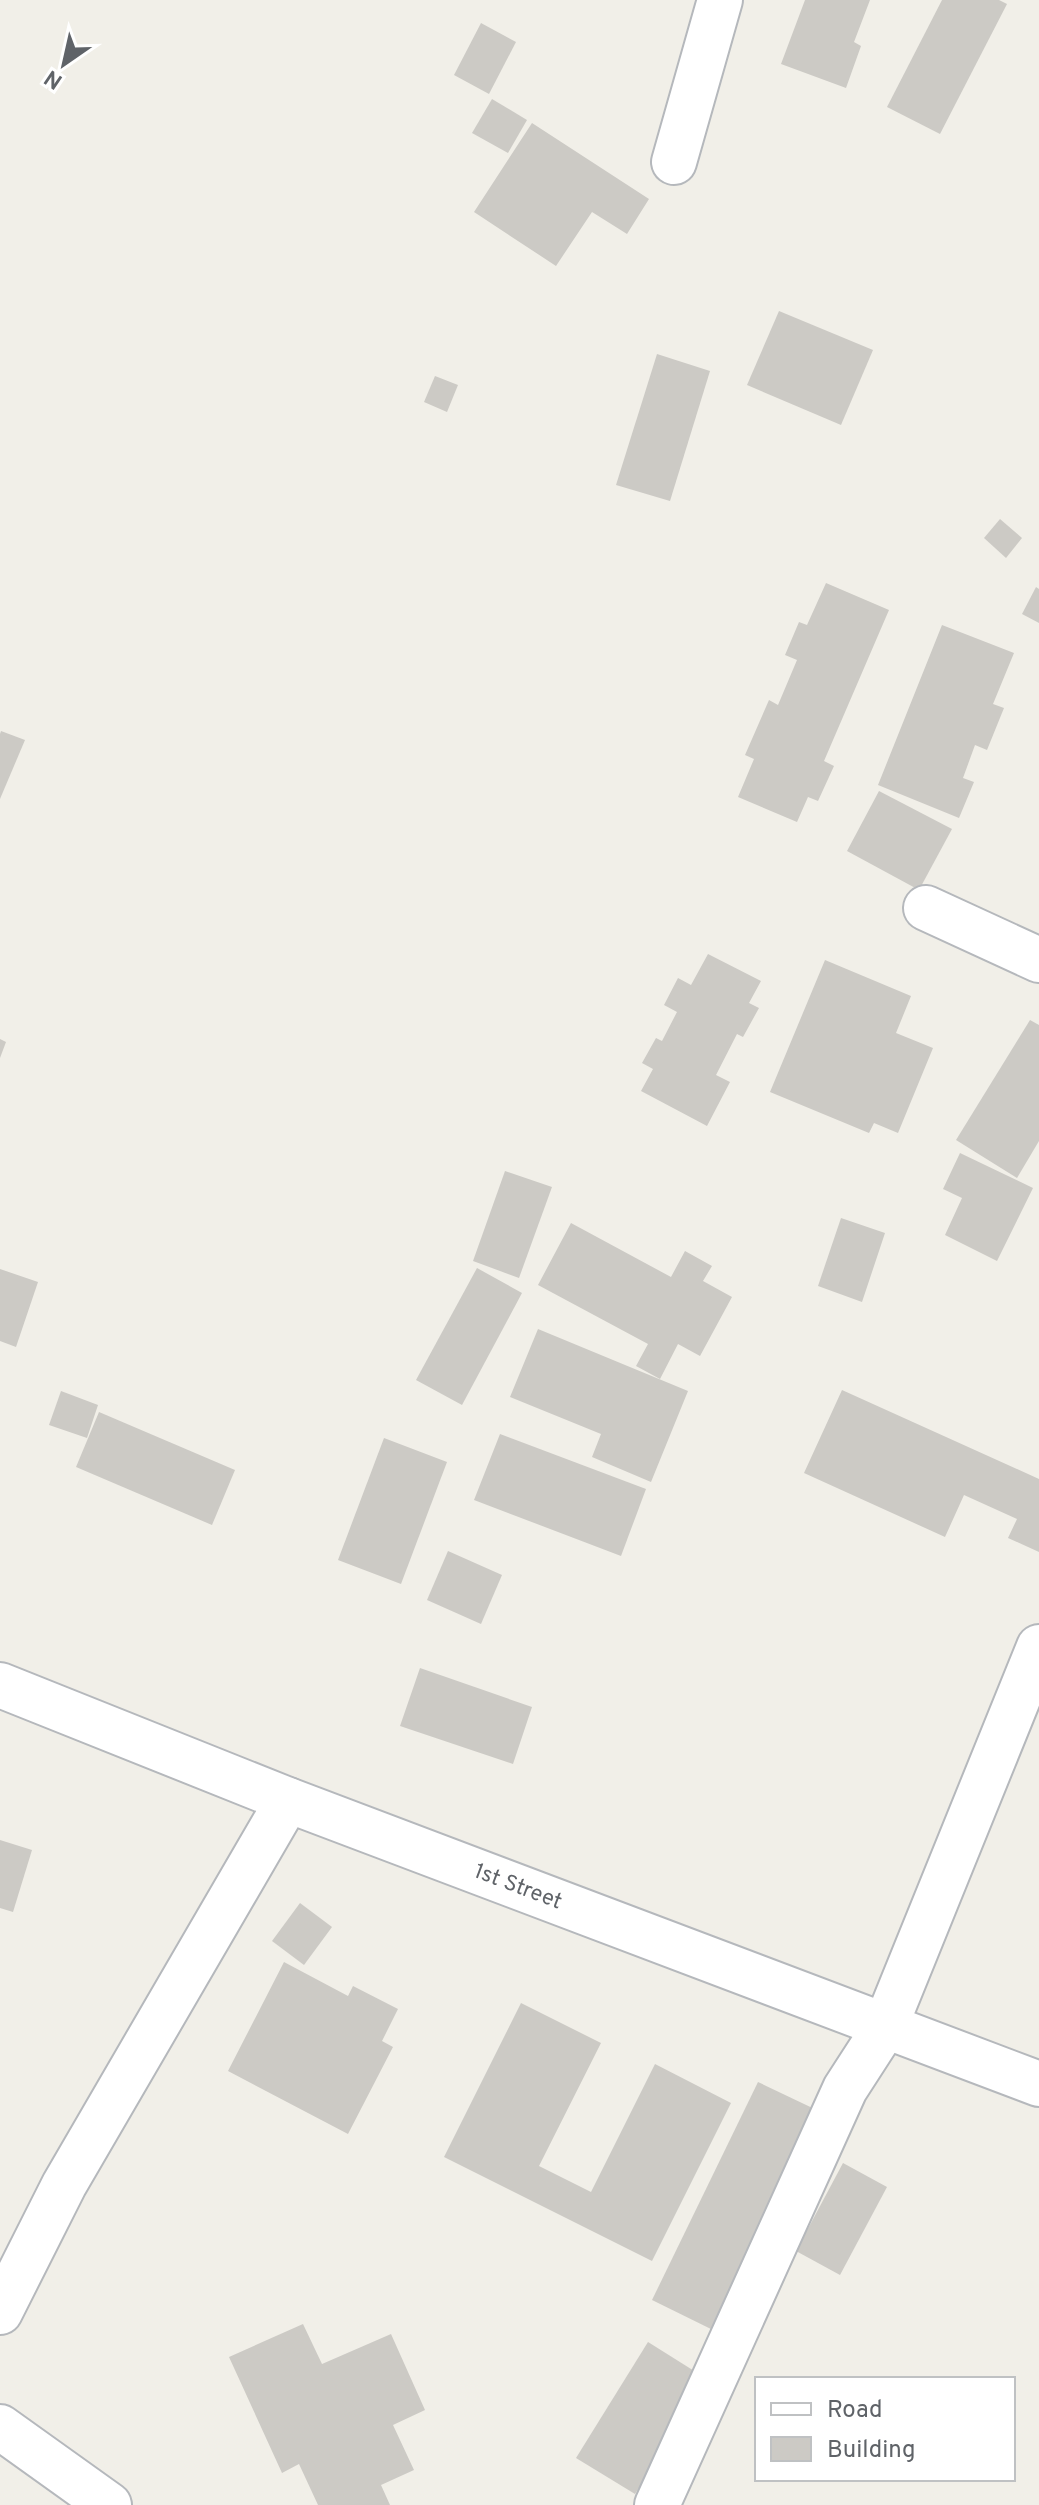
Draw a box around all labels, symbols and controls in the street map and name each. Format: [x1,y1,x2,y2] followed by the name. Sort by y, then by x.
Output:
[24,24,104,104] north arrow
[40,63,68,94] text: N
[470,1858,566,1916] street label: 1st Street
[755,2377,1015,2481] legend
[827,2396,883,2426] text: Road
[827,2436,916,2466] text: Building

